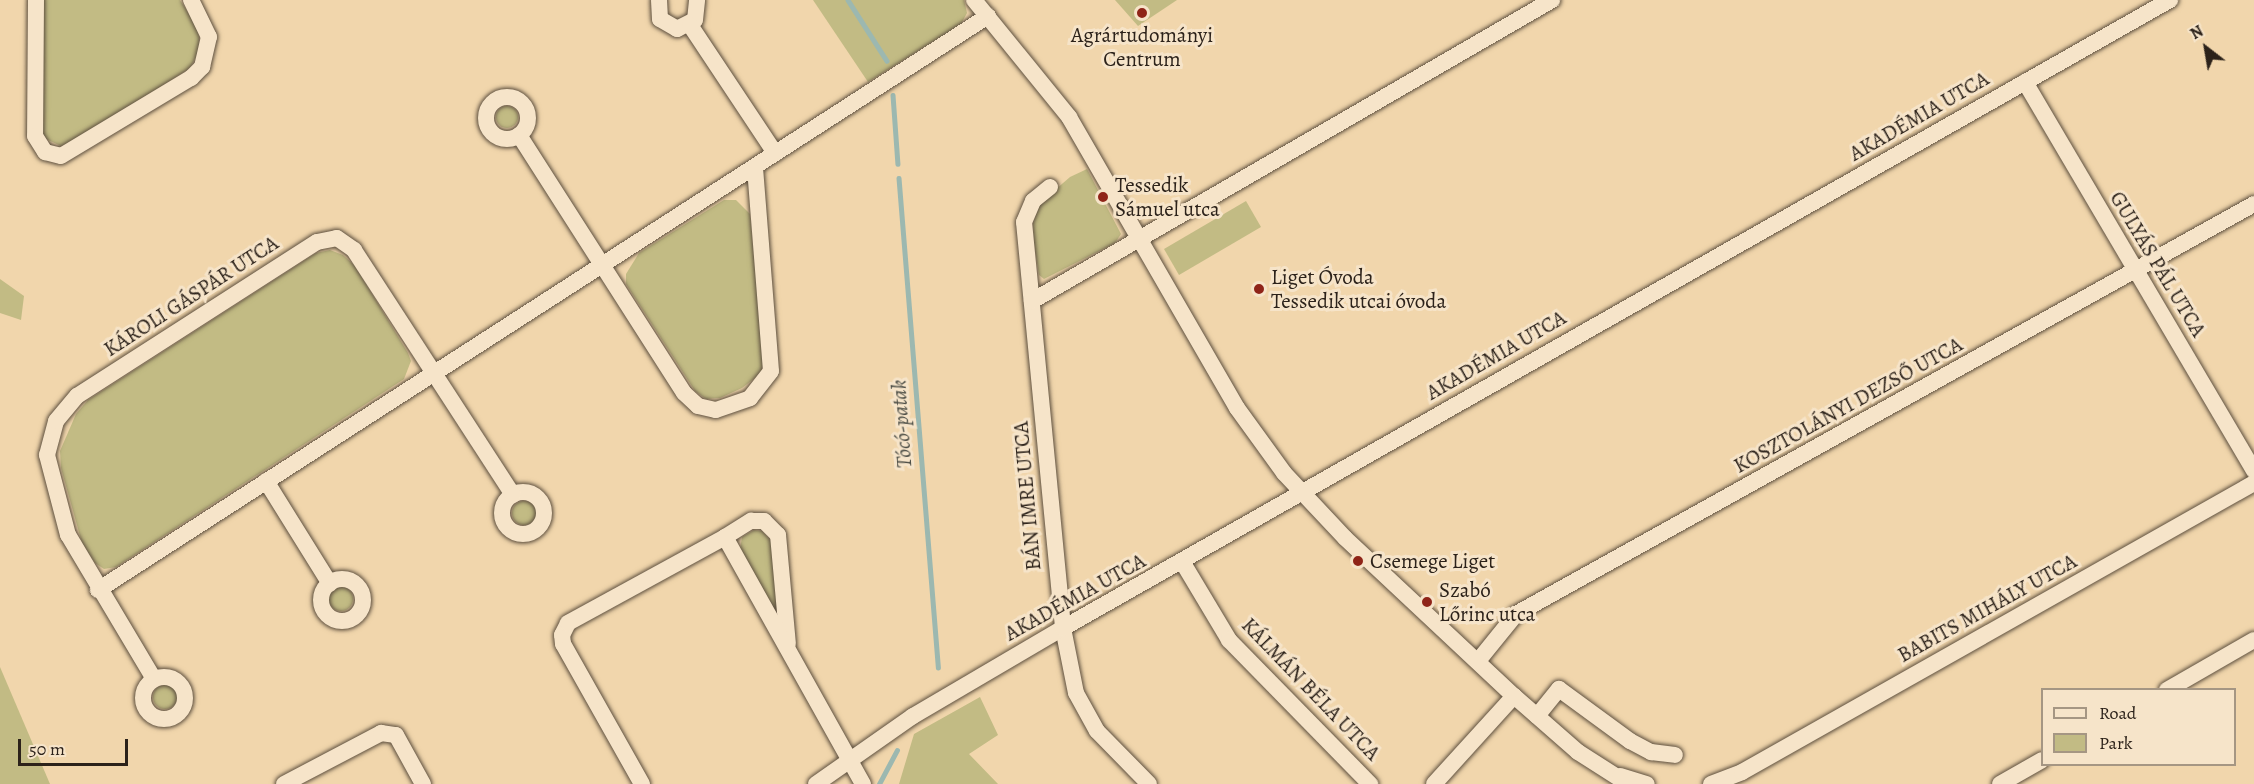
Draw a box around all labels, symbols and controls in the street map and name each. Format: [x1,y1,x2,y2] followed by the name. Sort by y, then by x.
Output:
[1135,6,1149,20] marker: Agrártudományi Centrum
[2176,18,2236,78] north arrow
[2186,20,2207,45] text: N
[1071,22,1213,72] place label: Agrártudományi Centrum
[1845,66,1993,166] street label: AKADÉMIA UTCA
[1115,172,1220,222] place label: Tessedik Sámuel utca
[2105,187,2211,341] street label: GULYÁS PÁL UTCA
[1096,190,1110,204] marker: Tessedik Sámuel utca
[99,230,283,362] street label: KÁROLI GÁSPÁR UTCA
[1271,264,1446,314] place label: Liget Óvoda Tessedik utcai óvoda
[1252,282,1266,296] marker: Liget Óvoda Tessedik utcai óvoda
[1422,305,1570,405] street label: AKADÉMIA UTCA
[1729,332,1967,478] street label: KOSZTOLÁNYI DEZSŐ UTCA
[886,379,918,469] water label: Tócó-patak
[1008,420,1046,572] street label: BÁN IMRE UTCA
[1000,548,1150,646] street label: AKADÉMIA UTCA
[1370,548,1495,574] place label: Csemege Liget
[1893,548,2081,668] street label: BABITS MIHÁLY UTCA
[1351,554,1365,568] marker: Csemege Liget
[1439,577,1535,627] place label: Szabó Lőrinc utca
[1420,595,1434,609] marker: Szabó Lőrinc utca
[1236,612,1386,766] street label: KÁLMÁN BÉLA UTCA
[2041,688,2236,766] legend
[2099,701,2136,725] text: Road
[21,727,130,765] scale bar
[2099,731,2133,755] text: Park
[29,737,65,761] text: 50 m

